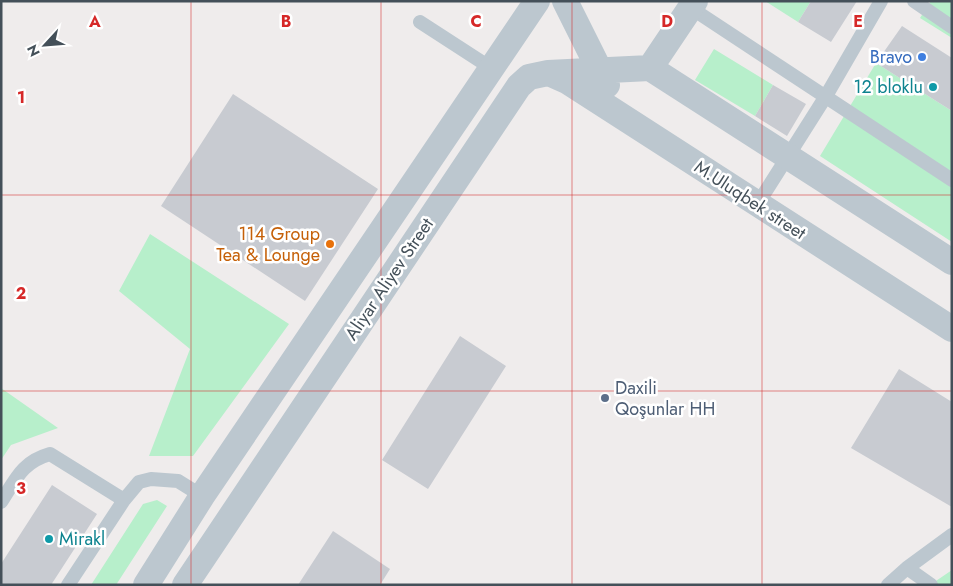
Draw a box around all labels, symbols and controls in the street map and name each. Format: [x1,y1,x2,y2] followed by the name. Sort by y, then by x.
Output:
[88,10,101,33] text: A
[281,10,291,33] text: B
[470,10,482,33] text: C
[661,10,673,33] text: D
[853,10,863,33] text: E
[20,20,70,70] north arrow
[22,41,45,60] text: N
[870,44,912,70] place label: Bravo
[916,51,928,63] marker: Bravo
[854,74,923,100] place label: 12 bloklu
[927,81,939,93] marker: 12 bloklu
[17,86,25,109] text: 1
[689,154,811,246] street label: M.Uluqbek street
[338,212,440,345] street label: Aliyar Aliyev Street
[216,221,320,268] place label: 114 Group Tea & Lounge
[324,238,336,250] marker: 114 Group Tea & Lounge
[16,282,26,305] text: 2
[615,375,715,422] place label: Daxili Qoşunlar HH
[599,392,611,404] marker: Daxili Qoşunlar HH
[16,477,26,500] text: 3
[59,526,105,552] place label: Mirakl
[43,533,55,545] marker: Mirakl

